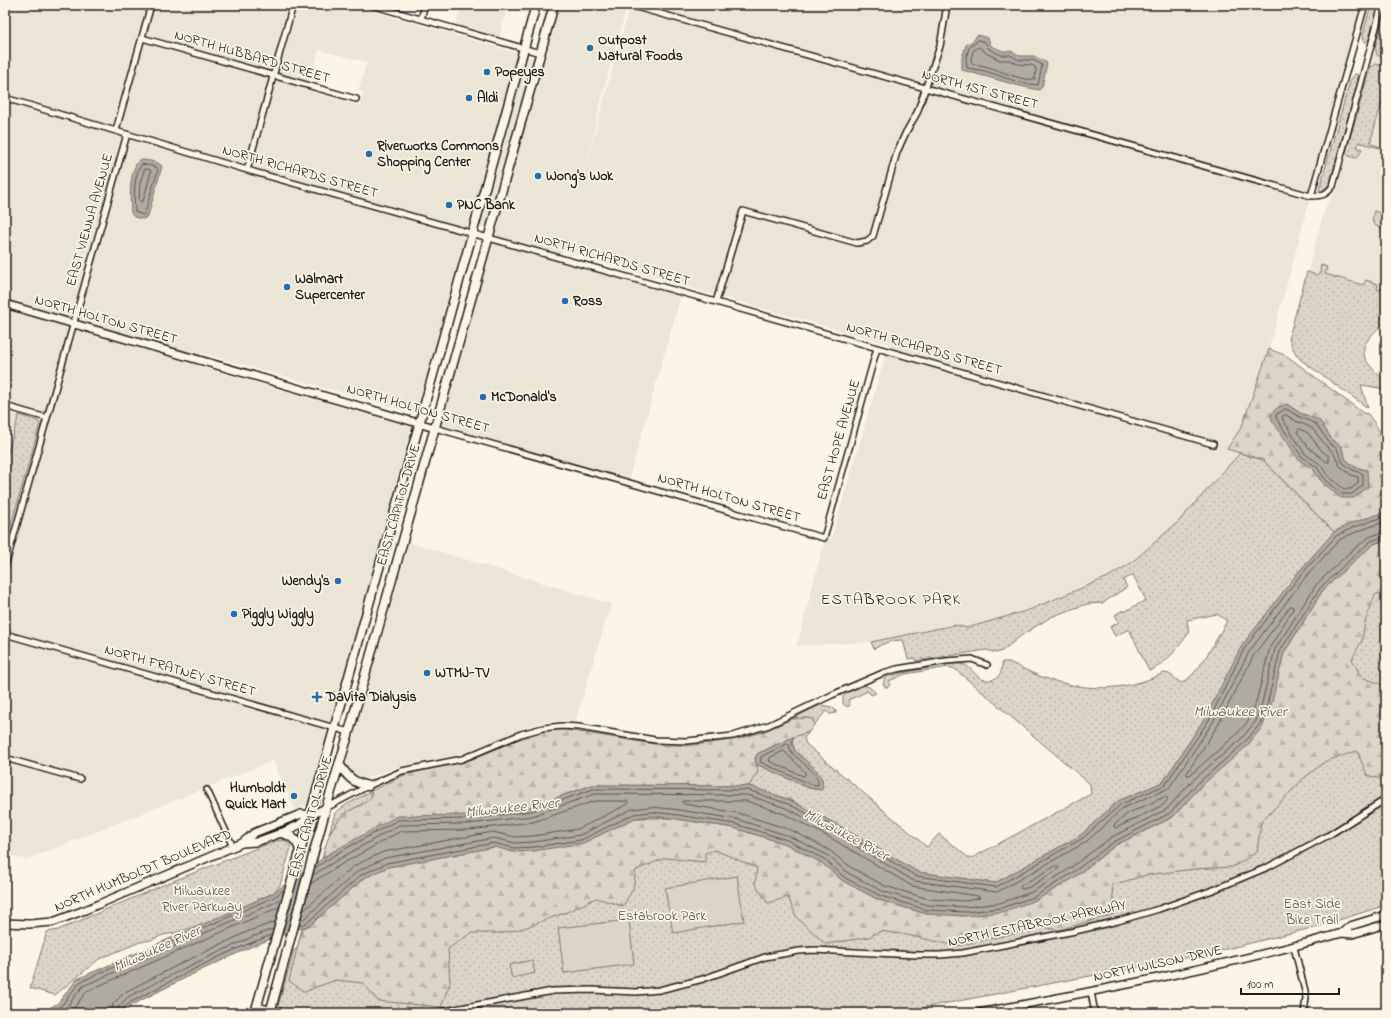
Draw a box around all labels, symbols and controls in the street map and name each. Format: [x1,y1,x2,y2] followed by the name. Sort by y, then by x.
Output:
[172,25,332,89] street label: NORTH HUBBARD STREET
[598,30,683,67] place label: Outpost Natural Foods
[585,43,595,53] marker: Outpost Natural Foods
[495,62,545,85] place label: Popeyes
[919,64,1041,116] street label: NORTH 1ST STREET
[482,67,492,77] marker: Popeyes
[477,88,499,109] place label: Aldi
[464,93,474,103] marker: Aldi
[376,136,499,175] place label: Riverworks Commons Shopping Center
[220,140,380,204] street label: NORTH RICHARDS STREET
[364,149,374,159] marker: Riverworks Commons Shopping Center
[61,151,119,289] street label: EAST VIENNA AVENUE
[546,166,614,189] place label: Wong's Wok
[533,171,543,181] marker: Wong's Wok
[457,195,516,216] place label: PNC Bank
[444,200,454,210] marker: PNC Bank
[532,228,692,292] street label: NORTH RICHARDS STREET
[295,269,366,306] place label: Walmart Supercenter
[282,282,292,292] marker: Walmart Supercenter
[32,290,180,350] street label: NORTH HOLTON STREET
[572,291,602,312] place label: Ross
[560,296,570,306] marker: Ross
[844,317,1004,381] street label: NORTH RICHARDS STREET
[812,377,866,503] street label: EAST HOPE AVENUE
[344,379,492,439] street label: NORTH HOLTON STREET
[491,387,557,408] place label: McDonald's
[478,392,488,402] marker: McDonald's
[372,442,426,568] street label: EAST CAPITOL DRIVE
[655,468,803,528] street label: NORTH HOLTON STREET
[282,571,330,594] place label: Wendy's
[333,576,343,586] marker: Wendy's
[821,588,961,612] district label: ESTABROOK PARK
[242,604,314,627] place label: Piggly Wiggly
[229,609,239,619] marker: Piggly Wiggly
[102,639,258,703] street label: NORTH FRATNEY STREET
[435,663,489,684] place label: WTMJ-TV
[422,668,432,678] marker: WTMJ-TV
[325,687,417,710] place label: DaVita Dialysis
[311,691,323,703] marker: DaVita Dialysis
[1193,701,1289,723] water label: Milwaukee River
[284,754,338,880] street label: EAST CAPITOL DRIVE
[226,778,286,815] place label: Humboldt Quick Mart
[289,791,299,801] marker: Humboldt Quick Mart
[465,792,562,824] water label: Milwaukee River
[800,803,894,868] water label: Milwaukee River
[51,824,235,918] street label: NORTH HUMBOLDT BOULEVARD
[162,881,242,919] park label: Milwaukee River Parkway
[1283,894,1341,931] park label: East Side Bike Trail
[946,895,1129,953] street label: NORTH ESTABROOK PARKWAY
[618,906,707,927] park label: Estabrook Park
[110,919,206,978] water label: Milwaukee River
[1092,940,1224,988] street label: NORTH WILSON DRIVE
[1241,970,1339,996] scale bar
[1247,976,1274,994] text: 100 m

